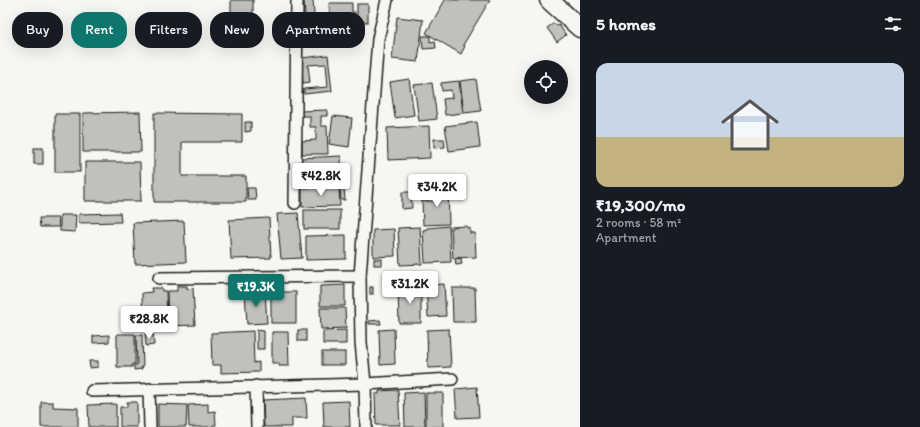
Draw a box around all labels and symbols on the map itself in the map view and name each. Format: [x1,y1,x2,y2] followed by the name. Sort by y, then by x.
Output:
[288,163,354,197] pin: ₹42.8K
[404,174,470,208] pin: ₹34.2K
[377,271,443,305] pin: ₹31.2K
[223,274,289,308] pin: ₹19.3K
[116,306,182,340] pin: ₹28.8K

